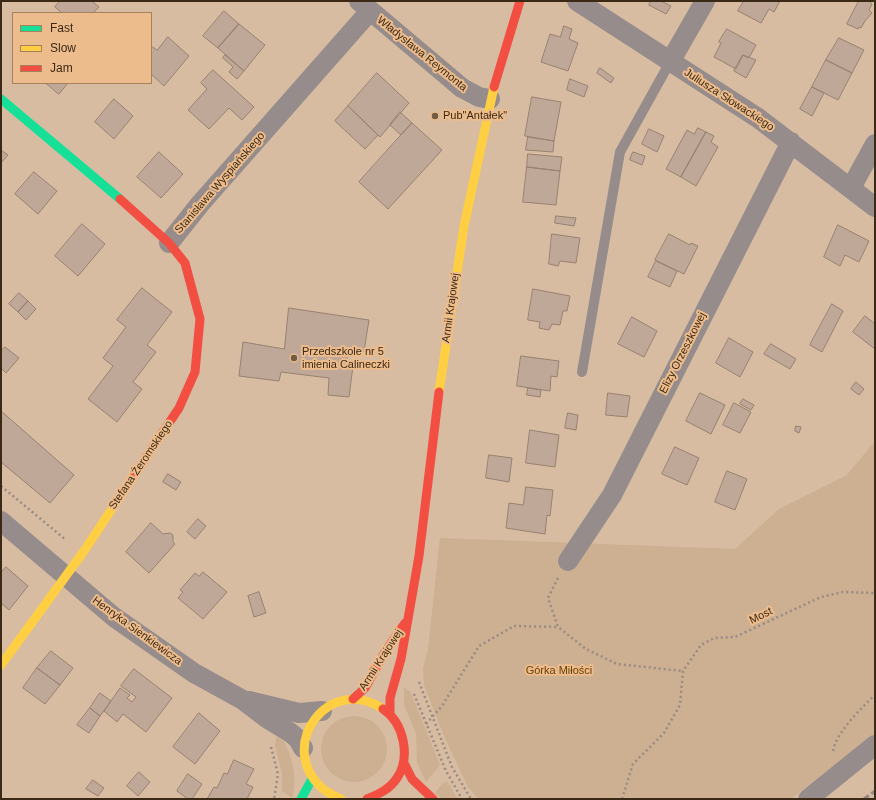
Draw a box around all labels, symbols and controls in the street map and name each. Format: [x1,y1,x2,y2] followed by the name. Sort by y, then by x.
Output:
[12,12,152,84] legend
[374,14,470,94] street label: Władysława Reymonta
[50,21,73,35] text: Fast
[50,41,76,55] text: Slow
[50,61,73,75] text: Jam
[682,66,776,134] street label: Juliusza Słowackiego
[443,109,507,123] place label: Pub"Antałek"
[430,111,440,121] marker: Pub"Antałek"
[172,130,268,236] street label: Stanisława Wyspiańskiego
[440,272,462,344] street label: Armii Krajowej
[657,310,709,396] street label: Elizy Orzeszkowej
[302,345,390,371] place label: Przedszkole nr 5 imienia Calineczki
[289,353,299,363] marker: Przedszkole nr 5 imienia Calineczki
[106,418,176,512] street label: Stefana Żeromskiego
[90,594,184,668] street label: Henryka Sienkiewicza
[747,605,775,627] street label: Most
[356,627,406,693] street label: Armii Krajowej
[526,664,592,678] park label: Górka Miłości

